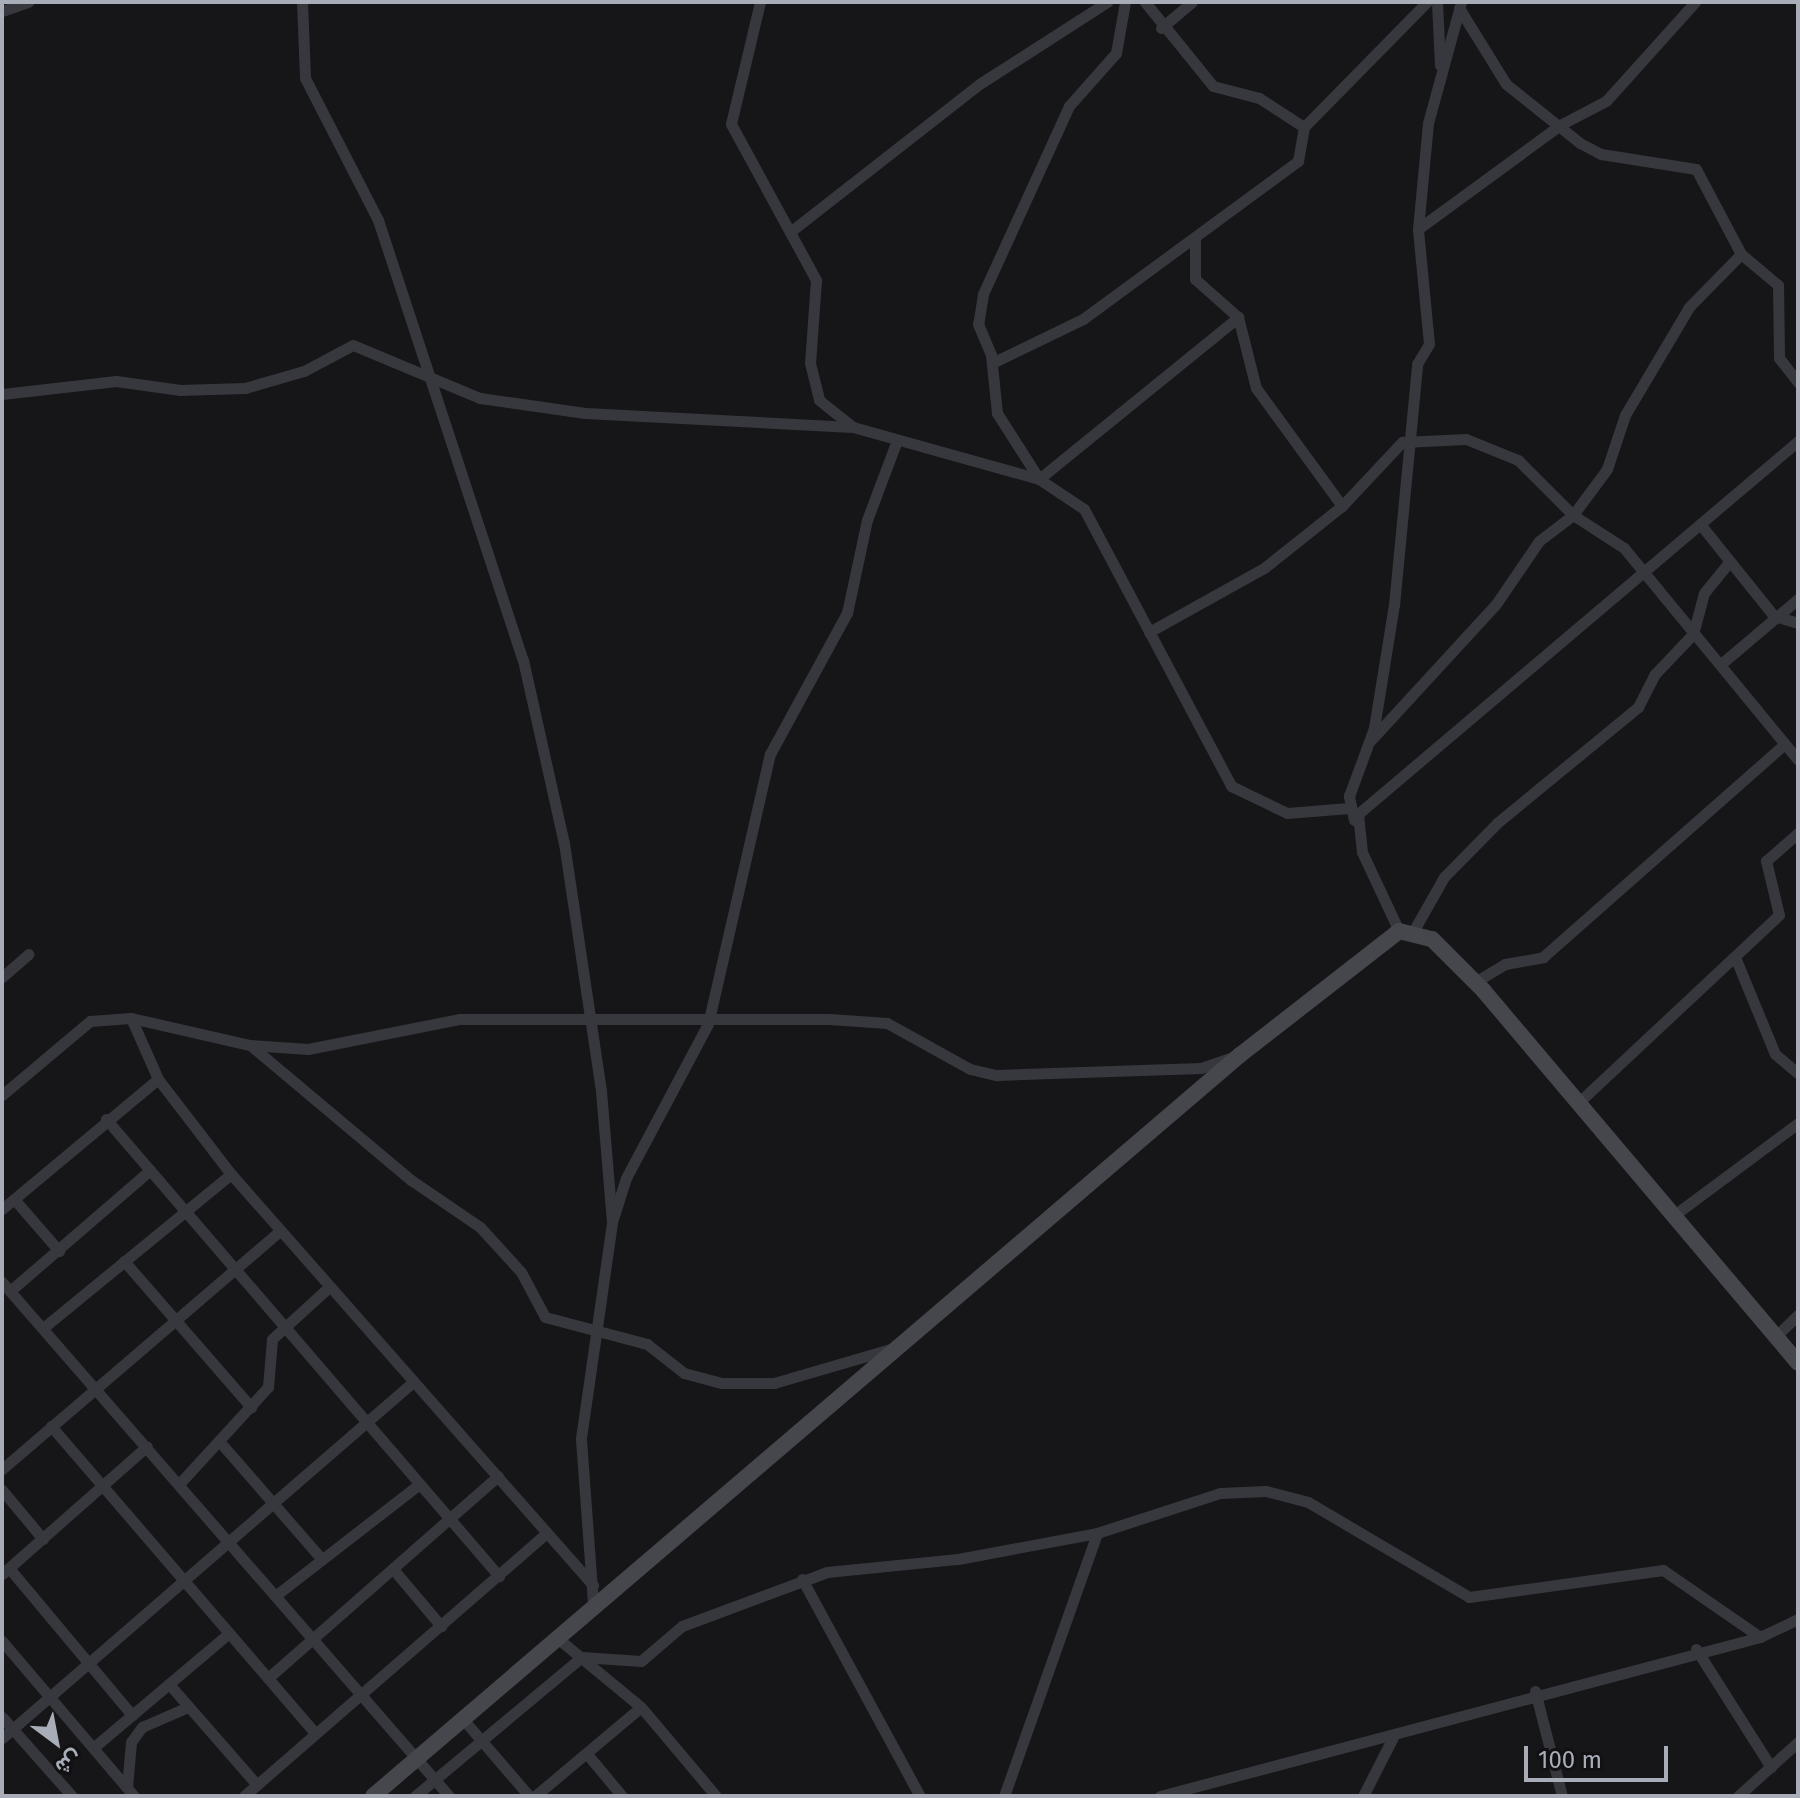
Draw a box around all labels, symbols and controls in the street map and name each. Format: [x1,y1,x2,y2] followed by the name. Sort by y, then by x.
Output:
[16,1702,96,1782] north arrow
[1528,1730,1672,1780] scale bar
[51,1744,87,1781] text: ش
[1538,1746,1602,1774] text: 100 m

